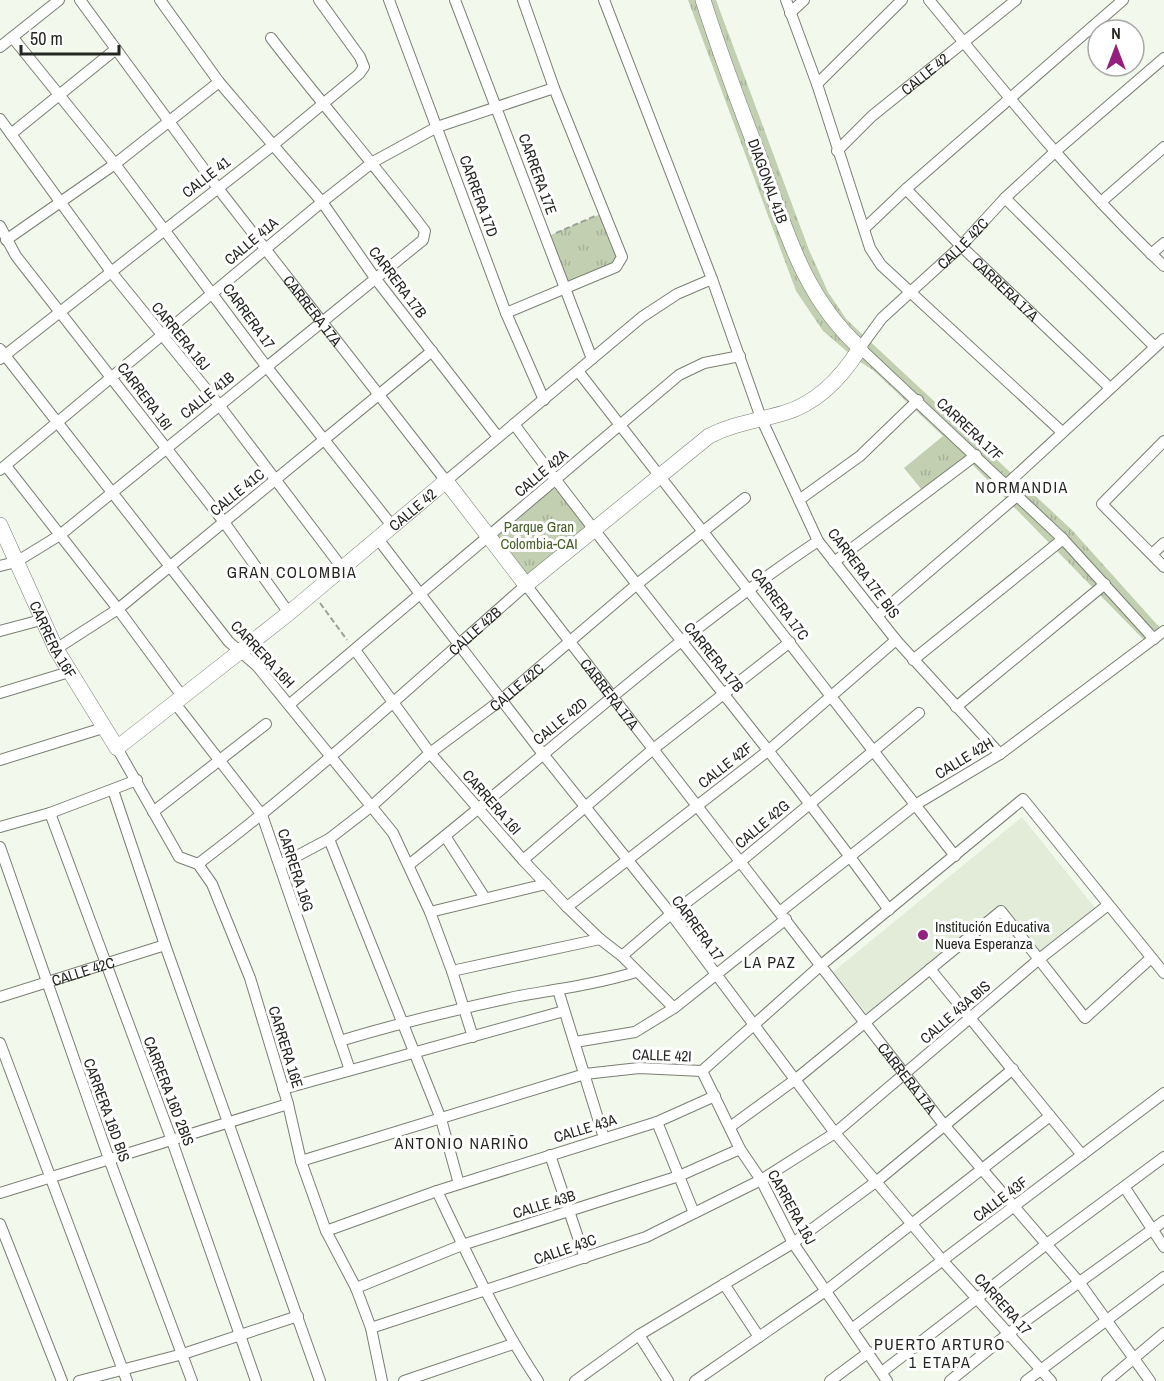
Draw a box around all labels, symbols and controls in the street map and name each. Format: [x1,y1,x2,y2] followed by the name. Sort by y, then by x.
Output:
[21,18,118,56] scale bar
[1086,18,1146,78] north arrow
[1111,22,1121,44] text: N
[30,26,63,51] text: 50 m
[896,48,953,99] street label: CALLE 42
[514,131,562,217] street label: CARRERA 17E
[743,136,793,226] street label: DIAGONAL 41B
[177,151,235,203] street label: CALLE 41
[455,152,504,240] street label: CARRERA 17D
[220,212,283,270] street label: CALLE 41A
[932,213,993,274] street label: CALLE 42C
[364,242,432,322] street label: CARRERA 17B
[968,252,1044,326] street label: CARRERA 17A
[279,270,348,351] street label: CARRERA 17A
[218,279,280,353] street label: CARRERA 17
[147,297,215,375] street label: CARRERA 16J
[113,358,177,434] street label: CARRERA 16I
[175,367,239,423] street label: CALLE 41B
[932,393,1008,465] street label: CARRERA 17F
[510,444,573,502] street label: CALLE 42A
[205,463,269,521] street label: CALLE 41C
[975,476,1069,498] district label: NORMANDIA
[384,483,441,535] street label: CALLE 42
[500,516,578,554] park label: Parque Gran Colombia-CAI
[823,524,905,622] street label: CARRERA 17E BIS
[227,561,357,583] district label: GRAN COLOMBIA
[746,564,814,645] street label: CARRERA 17C
[25,597,82,682] street label: CARRERA 16F
[443,601,506,660] street label: CALLE 42B
[226,616,300,692] street label: CARRERA 16H
[679,617,749,697] street label: CARRERA 17B
[576,654,645,734] street label: CARRERA 17A
[485,658,548,716] street label: CALLE 42C
[528,692,592,750] street label: CALLE 42D
[931,732,997,784] street label: CALLE 42H
[693,737,757,793] street label: CALLE 42F
[458,765,526,839] street label: CARRERA 16I
[730,795,794,853] street label: CALLE 42G
[273,826,319,914] street label: CARRERA 16G
[667,891,729,965] street label: CARRERA 17
[935,916,1050,954] place label: Institución Educativa Nueva Esperanza
[916,928,930,942] marker: Institución Educativa Nueva Esperanza
[49,951,117,991] street label: CALLE 42C
[744,951,796,973] district label: LA PAZ
[915,976,995,1048] street label: CALLE 43A BIS
[264,1003,308,1091] street label: CARRERA 16E
[138,1033,200,1149] street label: CARRERA 16D 2BIS
[873,1038,942,1118] street label: CARRERA 17A
[632,1043,692,1067] street label: CALLE 42I
[79,1055,135,1165] street label: CARRERA 16D BIS
[551,1108,620,1147] street label: CALLE 43A
[393,1132,530,1154] district label: ANTONIO NARIÑO
[763,1166,821,1248] street label: CARRERA 16J
[968,1171,1032,1227] street label: CALLE 43F
[510,1185,578,1223] street label: CALLE 43B
[531,1228,599,1270] street label: CALLE 43C
[970,1269,1037,1340] street label: CARRERA 17
[874,1333,1006,1373] district label: PUERTO ARTURO 1 ETAPA

